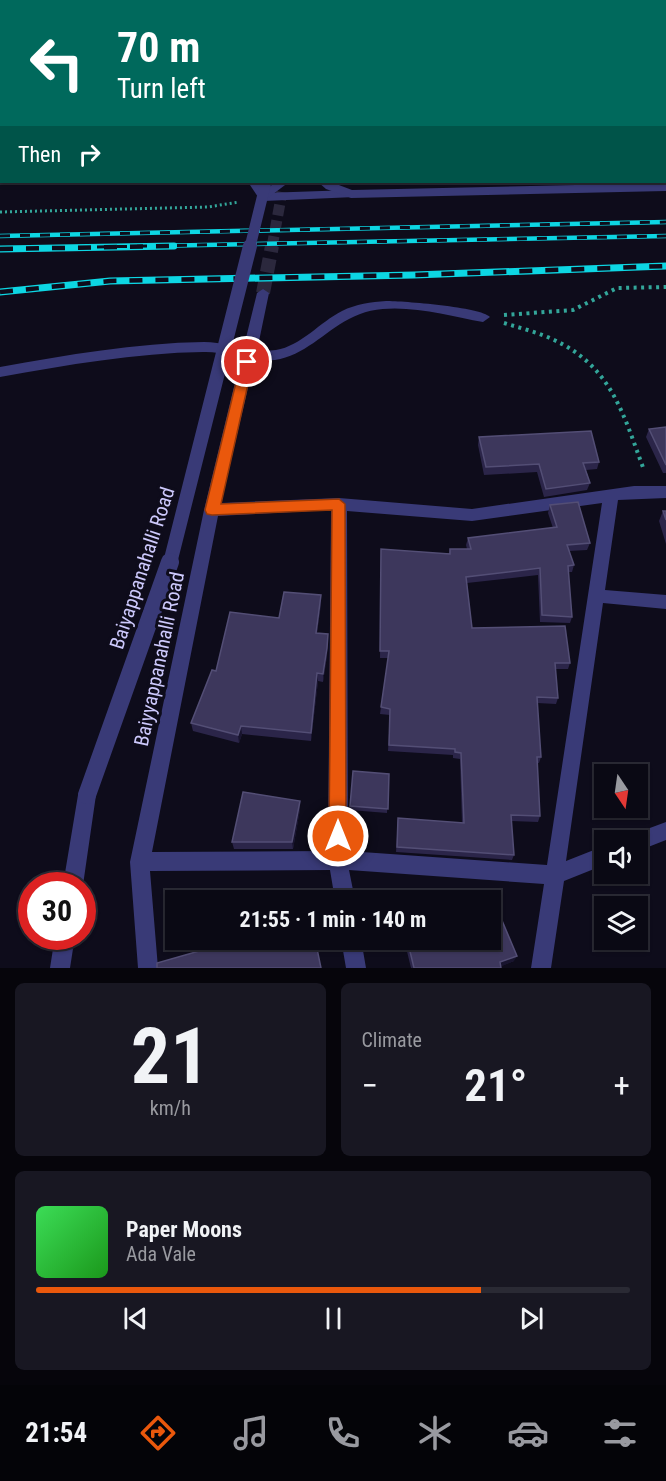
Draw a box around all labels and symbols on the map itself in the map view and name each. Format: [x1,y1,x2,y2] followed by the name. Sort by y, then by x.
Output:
[221,336,272,387] pin
[104,484,180,652] street label: Baiyappanahalli Road
[129,570,189,748] street label: Baiyyappanahalli Road
[594,764,648,818] north arrow
[306,804,370,868] position arrow
[18,872,96,950] speed limit sign: 30

